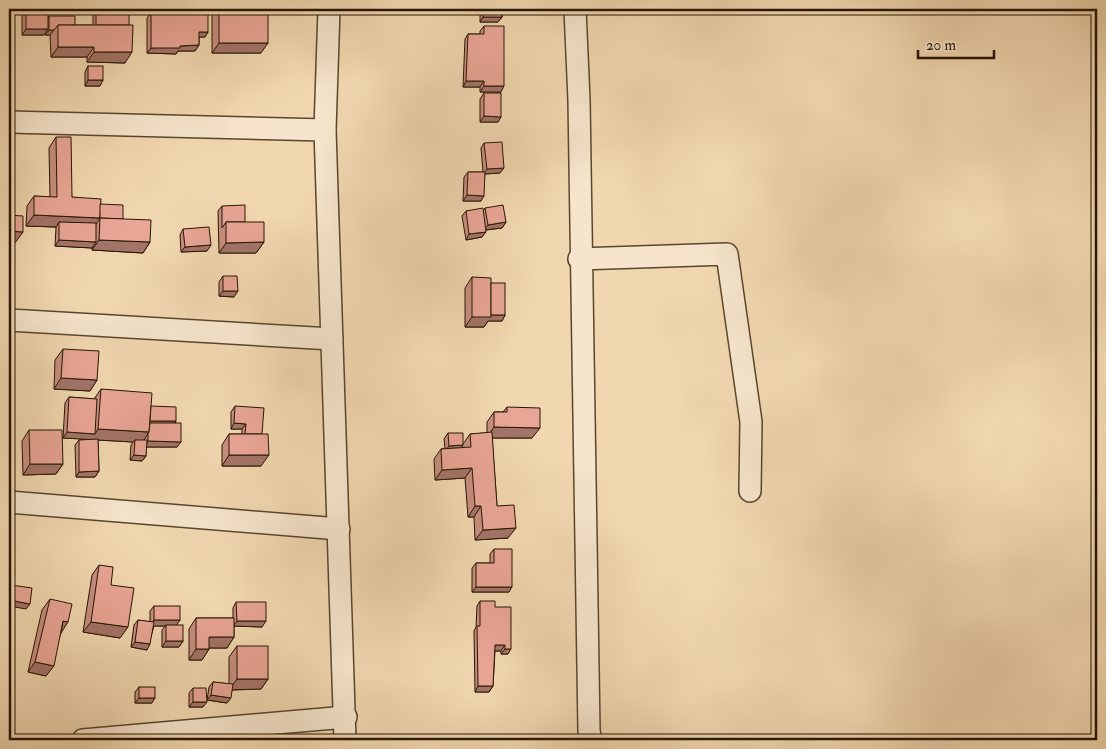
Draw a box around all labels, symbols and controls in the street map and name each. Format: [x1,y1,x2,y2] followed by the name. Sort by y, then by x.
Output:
[918,28,995,60] scale bar
[926,36,956,55] text: 20 m

